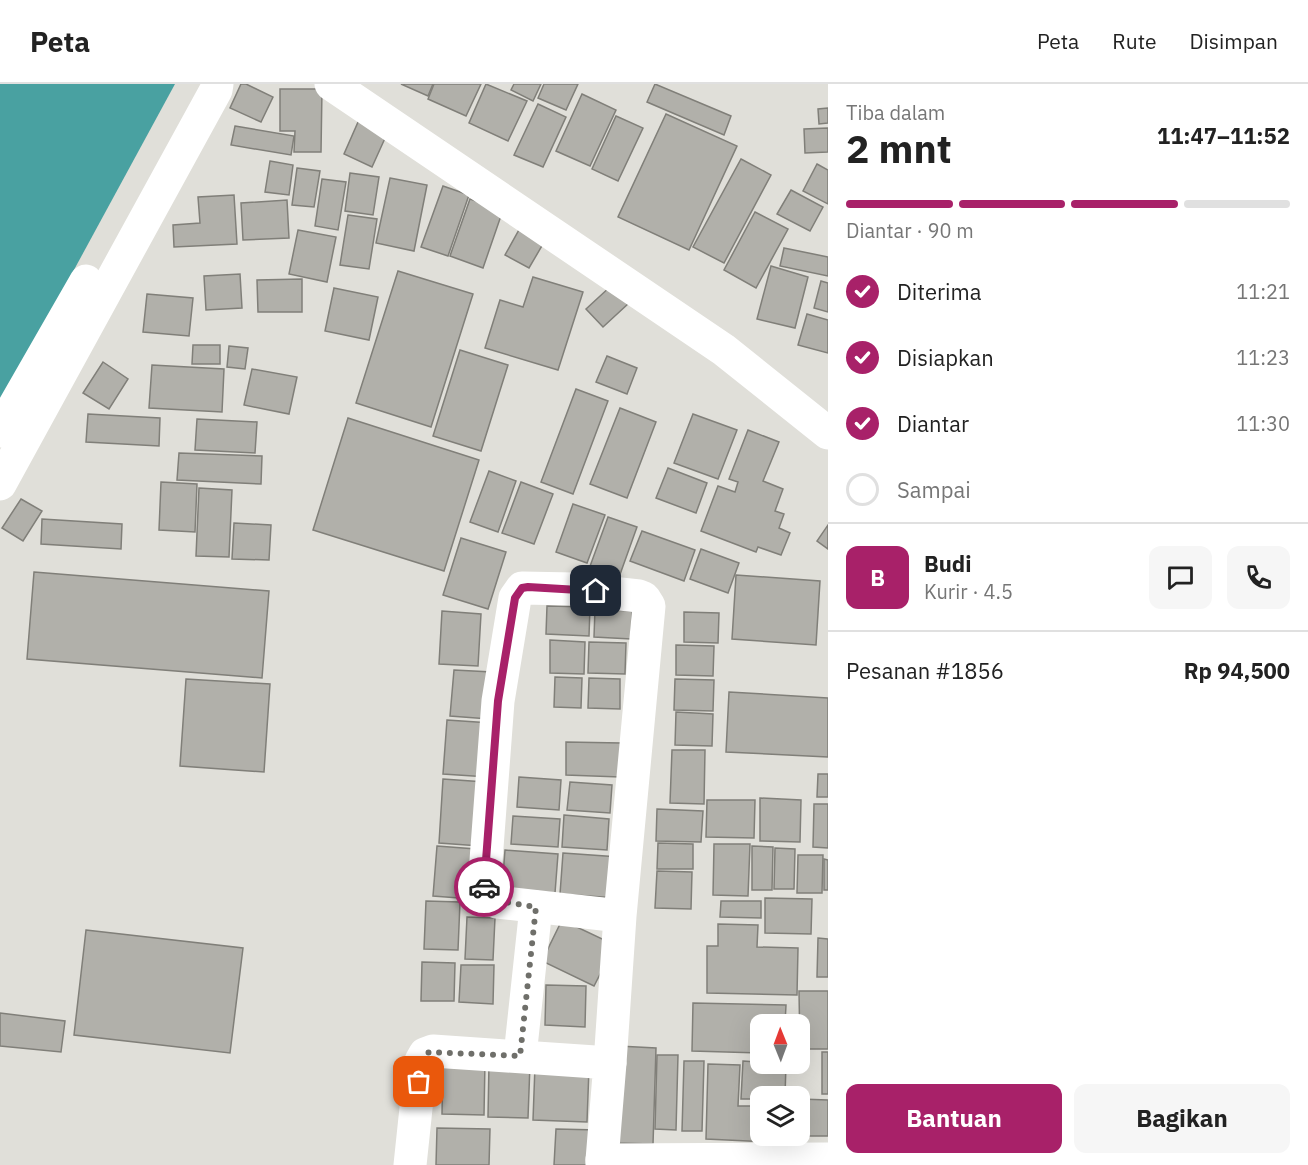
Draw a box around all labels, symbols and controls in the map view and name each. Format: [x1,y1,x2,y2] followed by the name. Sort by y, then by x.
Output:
[30,23,90,60] text: Peta
[1037,27,1079,55] text: Peta
[1112,27,1157,55] text: Rute
[1190,27,1278,55] text: Disimpan
[846,99,945,126] text: Tiba dalam
[1157,121,1290,150] text: 11:47–11:52
[846,123,952,174] text: 2 mnt
[846,217,974,244] text: Diantar · 90 m
[846,275,879,308] icon: check
[897,277,982,306] text: Diterima
[1236,278,1290,305] text: 11:21
[846,341,879,374] icon: check
[897,343,994,372] text: Disiapkan
[1236,344,1290,371] text: 11:23
[846,407,879,440] icon: check
[897,409,969,438] text: Diantar
[1236,410,1290,437] text: 11:30
[897,475,971,504] text: Sampai
[1149,546,1212,609] button: chat
[1227,546,1290,609] button: phone
[924,549,971,578] text: Budi
[870,563,885,592] text: B
[570,565,621,616] pin
[579,574,612,607] icon: home
[924,578,1013,605] text: Kurir · 4.5
[846,656,1004,685] text: Pesanan #1856
[1184,656,1290,685] text: Rp 94,500
[454,857,514,917] courier
[468,871,501,904] icon: car
[750,1014,810,1074] north arrow
[750,1014,810,1146] map controls
[393,1056,444,1107] pin
[402,1065,435,1098] icon: bag
[846,1084,1062,1153] button: Bantuan
[1074,1084,1290,1153] button: Bagikan
[750,1086,810,1146] button: layers

